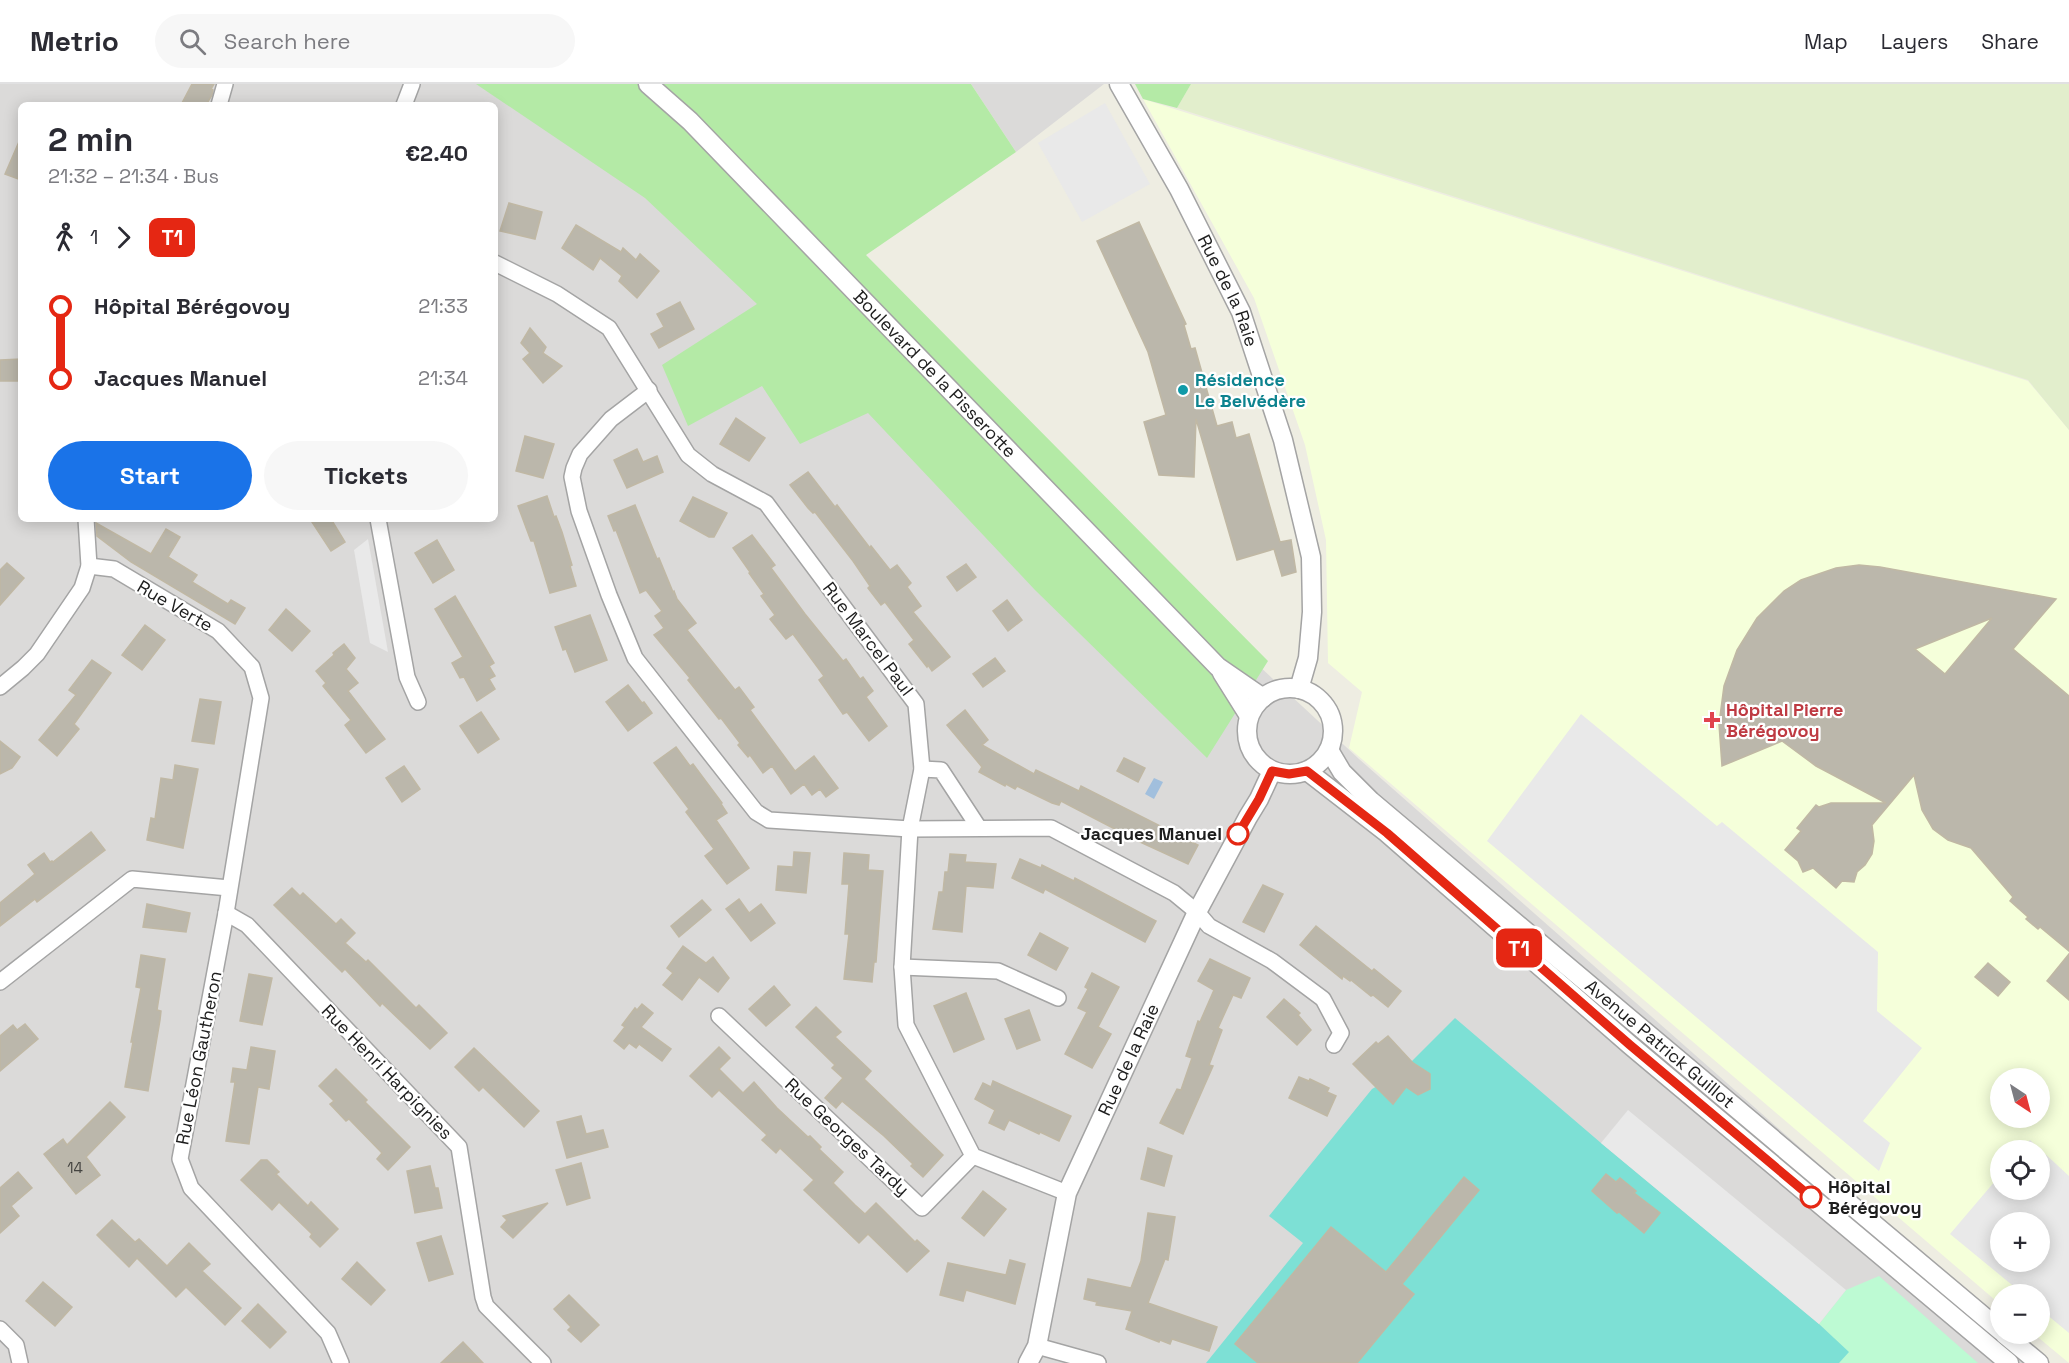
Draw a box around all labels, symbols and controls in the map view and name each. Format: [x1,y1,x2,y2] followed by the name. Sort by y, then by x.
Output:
[155,14,575,68] search box
[30,23,119,59] text: Metrio
[176,25,209,58] icon: search
[224,27,351,55] text: Search here
[1804,28,1848,55] text: Map
[1881,28,1948,55] text: Layers
[1981,28,2039,55] text: Share
[48,119,133,161] text: 2 min
[405,139,468,167] text: €2.40
[48,163,219,189] text: 21:32 – 21:34 · Bus
[48,221,81,254] icon: walk
[107,221,140,254] icon: forward
[90,224,98,250] text: 1
[161,224,183,251] text: T1
[1193,231,1264,349] street label: Rue de la Raie
[849,285,1021,463] street label: Boulevard de la Pisserotte
[94,292,290,320] text: Hôpital Bérégovoy
[418,293,468,319] text: 21:33
[94,364,267,392] text: Jacques Manuel
[418,365,468,391] text: 21:34
[1195,368,1306,412] place label: Résidence Le Belvédère
[1176,383,1190,397] marker: Résidence Le Belvédère
[48,441,252,510] button: Start
[264,441,468,510] button: Tickets
[133,575,217,637] street label: Rue Verte
[818,577,919,700] street label: Rue Marcel Paul
[1726,698,1843,742] place label: Hôpital Pierre Bérégovoy
[1703,711,1721,729] marker: Hôpital Pierre Bérégovoy
[1080,822,1222,845] place label: Jacques Manuel
[1227,823,1249,845] marker: Jacques Manuel
[1492,928,1546,968] line badge: T1
[1508,935,1530,962] text: T1
[170,969,227,1147] street label: Rue Léon Gautheron
[1581,974,1740,1113] street label: Avenue Patrick Guillot
[317,999,458,1144] street label: Rue Henri Harpignies
[1092,1000,1164,1119] street label: Rue de la Raie
[1990,1068,2050,1128] north arrow
[1990,1068,2050,1344] map controls
[780,1073,914,1200] street label: Rue Georges Tardy
[1990,1140,2050,1200] button: locate
[67,1158,83,1177] house number: 14
[1828,1175,1922,1219] place label: Hôpital Bérégovoy
[1800,1186,1822,1208] marker: Hôpital Bérégovoy
[1990,1212,2050,1272] button: +
[1990,1284,2050,1344] button: −

